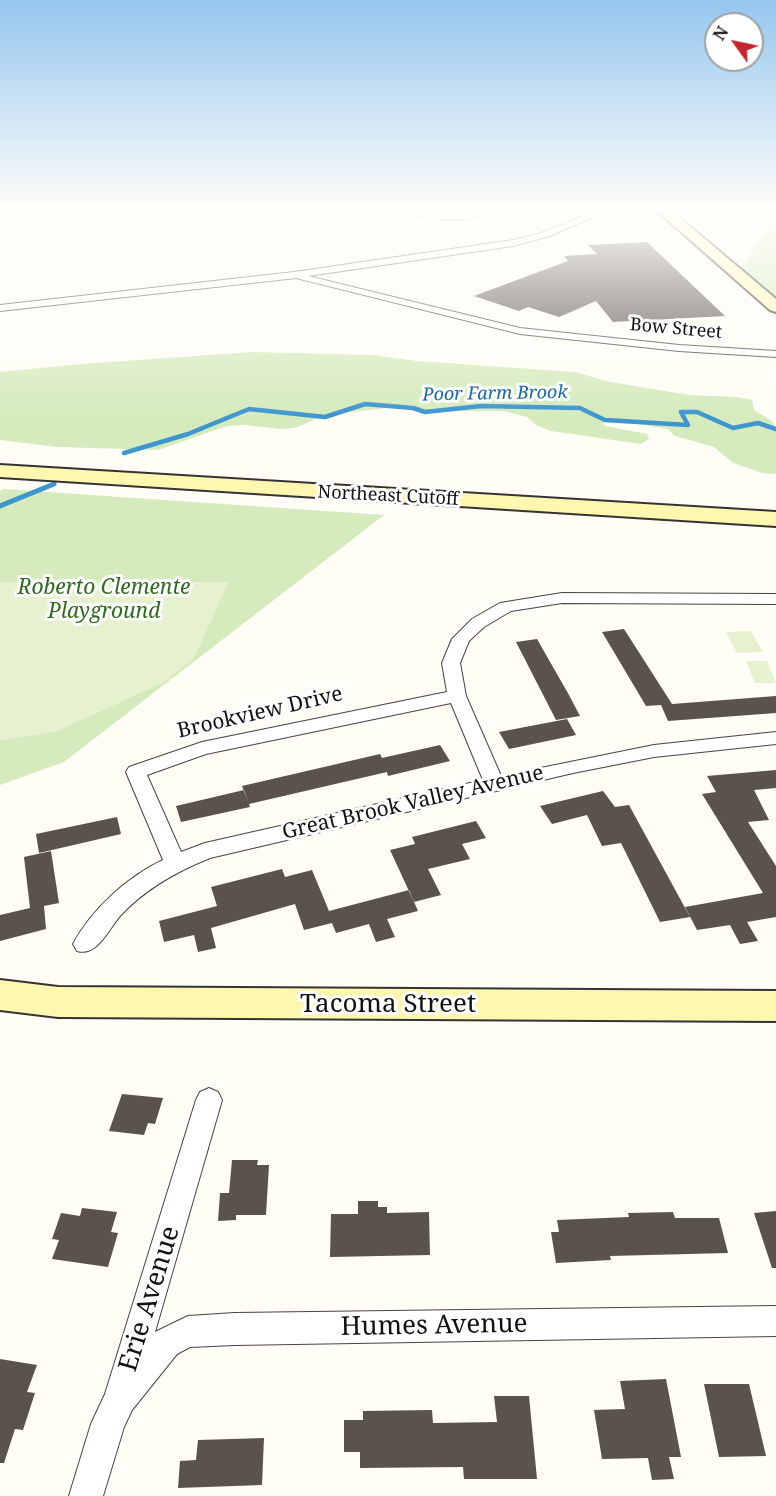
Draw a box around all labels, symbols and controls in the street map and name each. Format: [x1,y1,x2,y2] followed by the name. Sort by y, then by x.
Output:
[704,12,764,72] north arrow
[708,22,733,45] text: N
[629,314,723,344] street label: Bow Street
[422,382,568,406] water label: Poor Farm Brook
[317,482,459,510] street label: Northeast Cutoff
[18,575,190,625] park label: Roberto Clemente Playground
[175,682,345,744] street label: Brookview Drive
[280,761,546,845] street label: Great Brook Valley Avenue
[300,989,476,1021] street label: Tacoma Street
[113,1223,187,1375] street label: Erie Avenue
[340,1309,528,1343] street label: Humes Avenue

